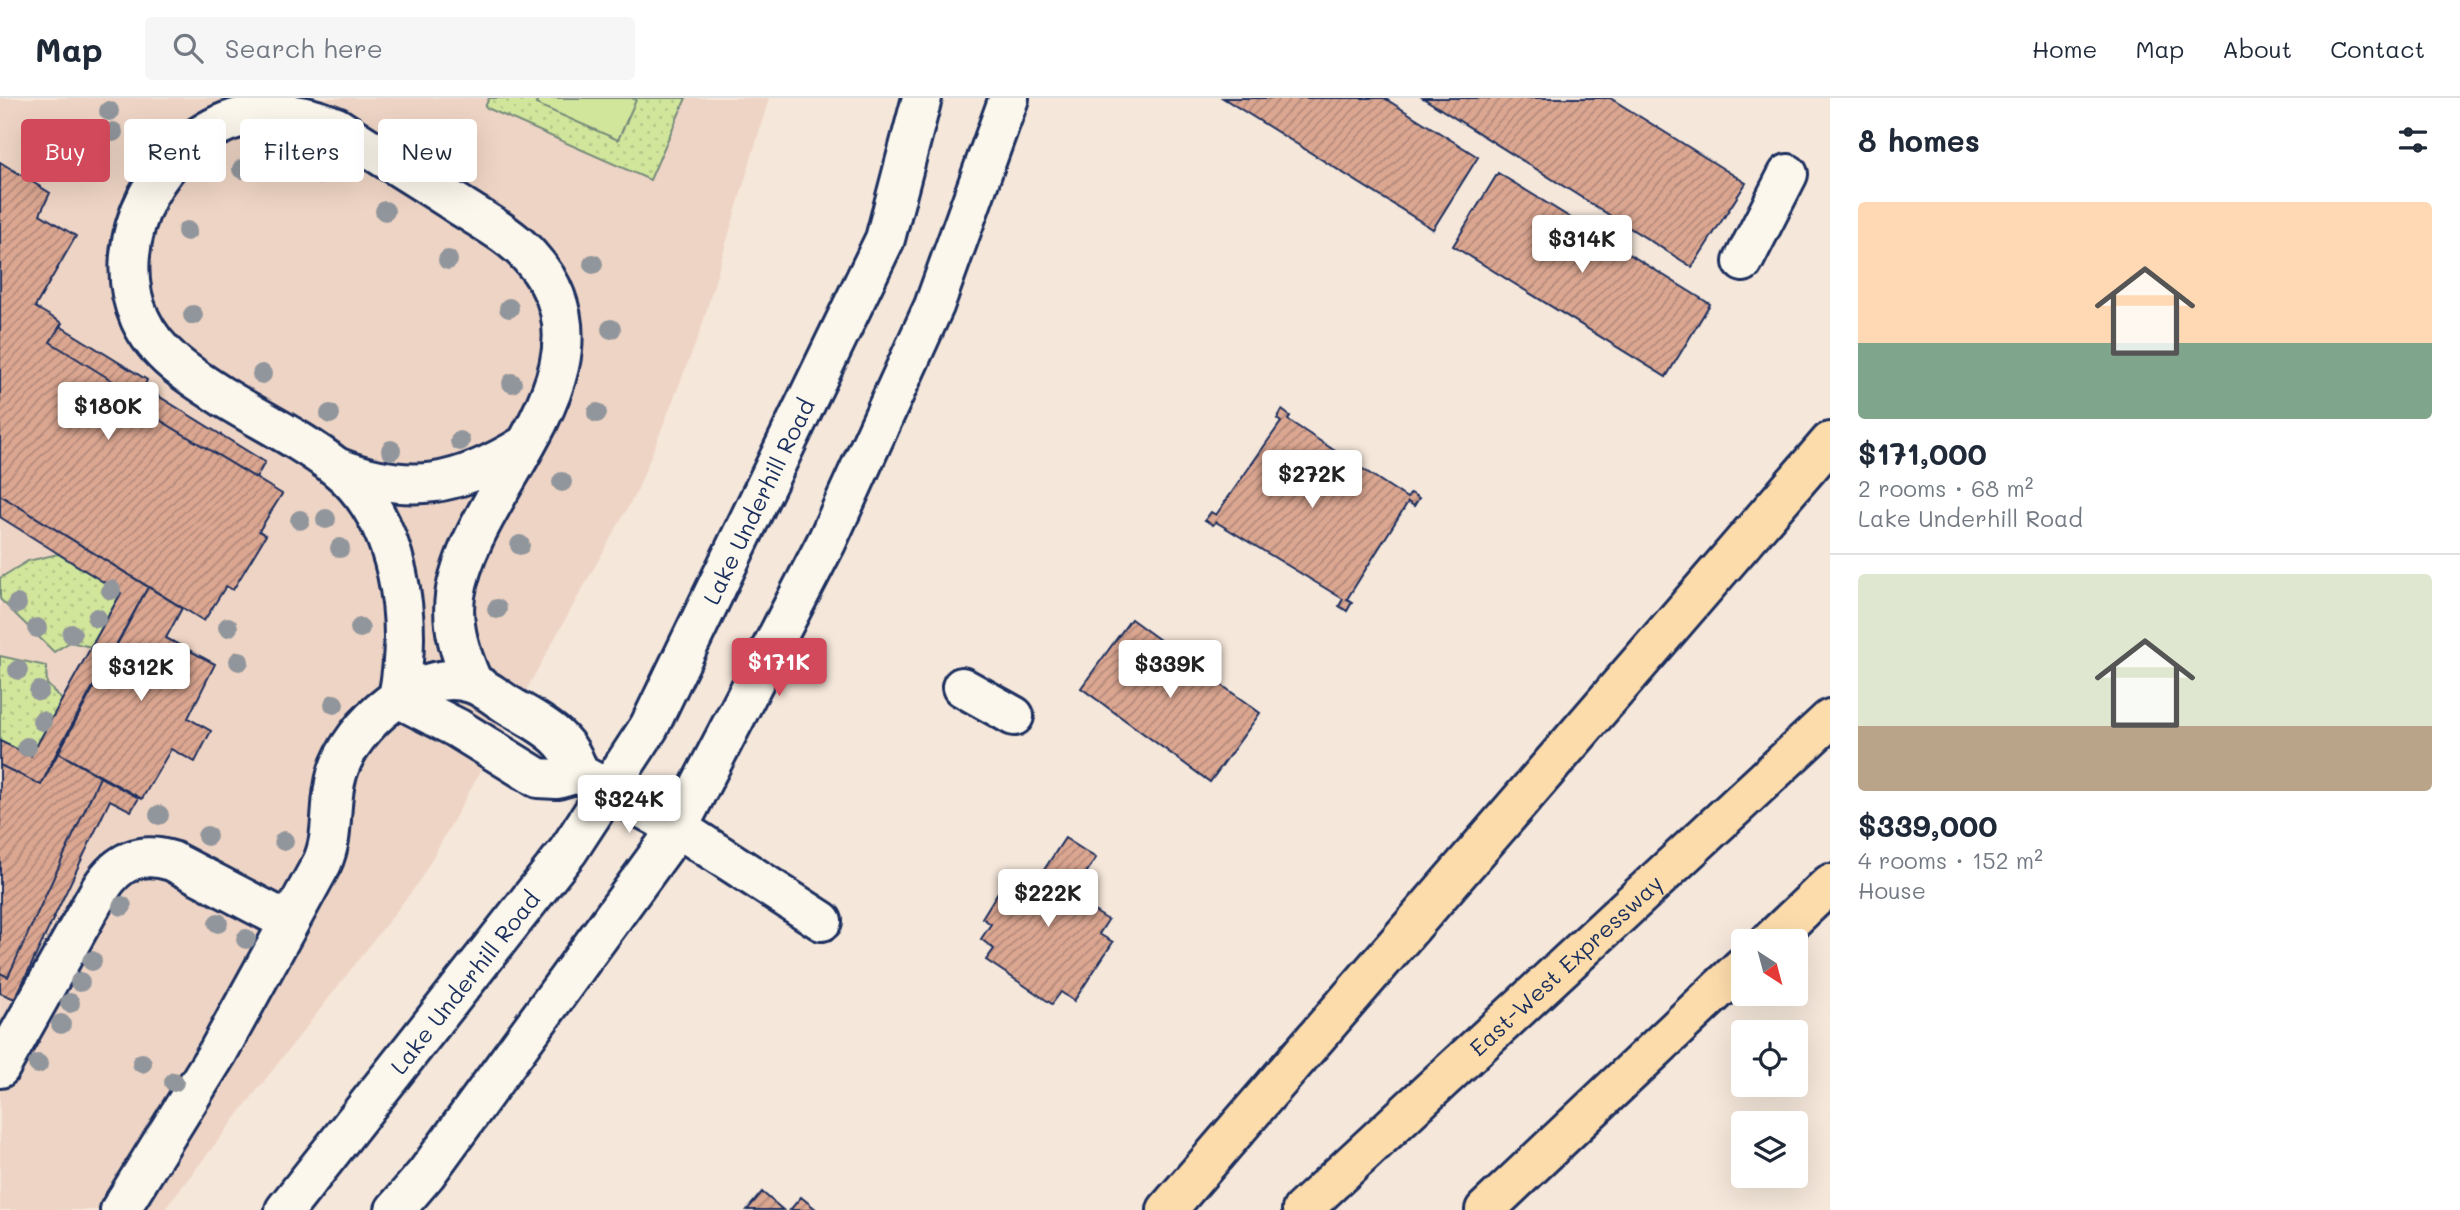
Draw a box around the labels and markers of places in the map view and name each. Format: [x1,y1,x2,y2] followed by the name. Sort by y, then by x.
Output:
[1533,216,1631,275] pin: $314K
[59,382,157,442] pin: $180K
[1263,450,1361,510] pin: $272K
[730,638,828,698] pin: $171K
[1121,640,1219,700] pin: $339K
[92,644,190,703] pin: $312K
[580,776,678,835] pin: $324K
[999,870,1097,929] pin: $222K

